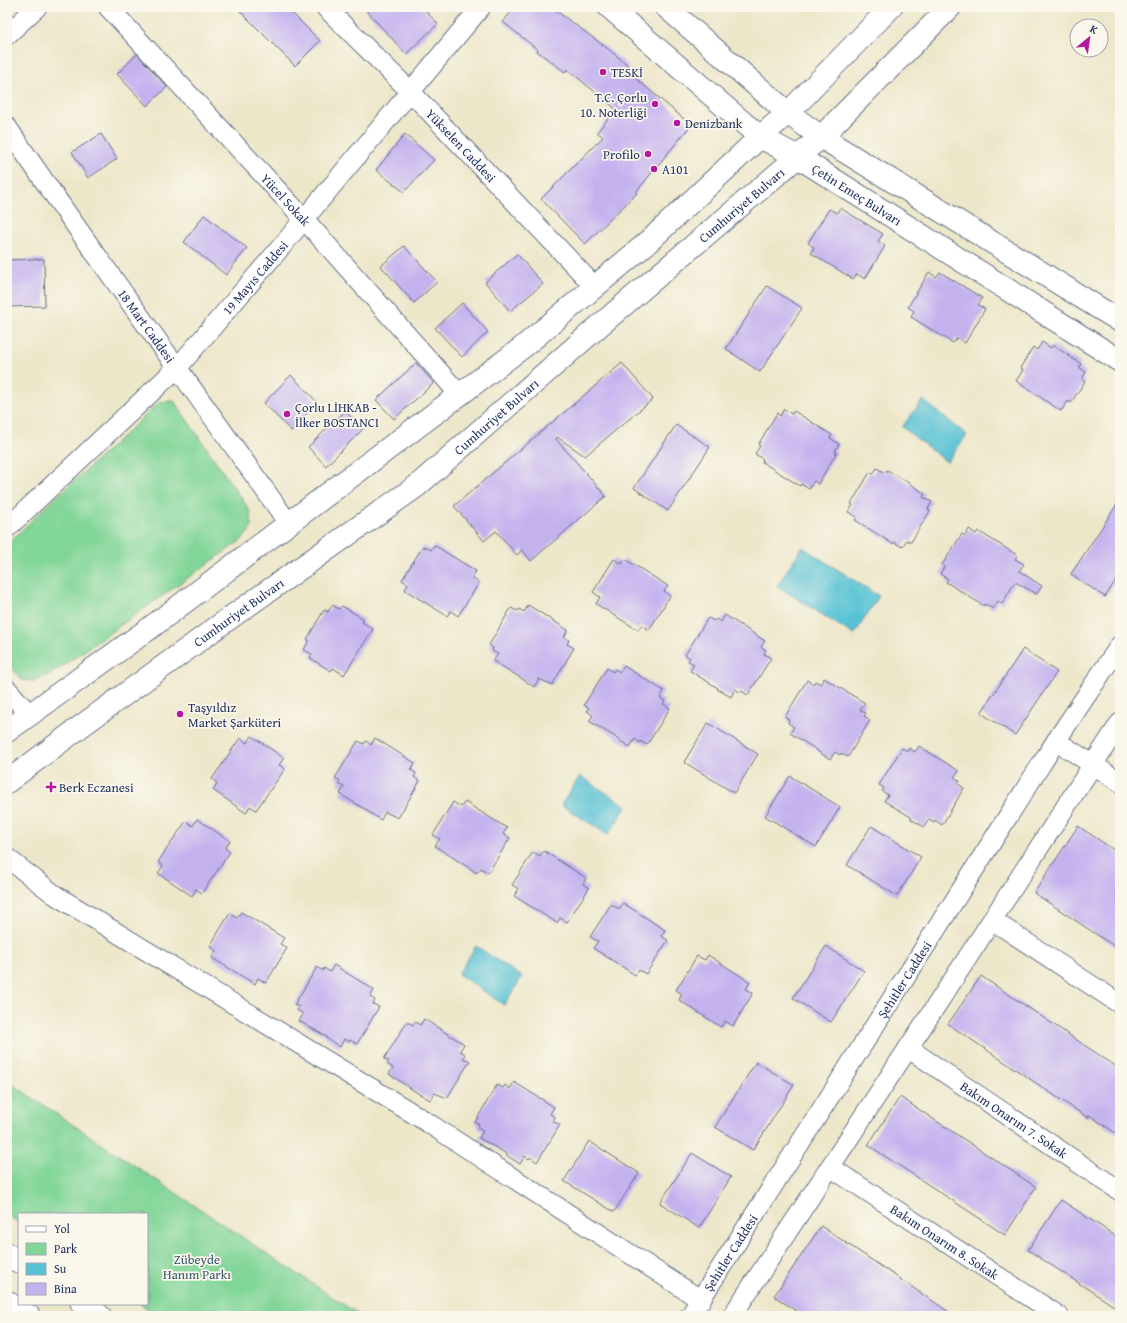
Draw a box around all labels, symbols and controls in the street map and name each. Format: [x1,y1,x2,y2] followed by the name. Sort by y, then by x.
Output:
[1069,18,1109,58] north arrow
[1087,21,1101,38] text: K
[611,63,643,82] place label: TESKİ
[598,67,608,77] marker: TESKİ
[580,88,647,122] place label: T.C. Çorlu 10. Noterliği
[650,99,660,109] marker: T.C. Çorlu 10. Noterliği
[421,105,500,187] street label: Yükselen Caddesi
[685,114,743,133] place label: Denizbank
[672,118,682,128] marker: Denizbank
[603,145,640,164] place label: Profilo
[643,149,653,159] marker: Profilo
[808,159,906,231] street label: Çetin Emeç Bulvarı
[662,160,689,179] place label: A101
[695,163,789,247] street label: Cumhuriyet Bulvarı
[649,164,659,174] marker: A101
[256,169,315,230] street label: Yücel Sokak
[218,236,293,319] street label: 19 Mayıs Caddesi
[113,285,180,367] street label: 18 Mart Caddesi
[450,374,543,459] street label: Cumhuriyet Bulvarı
[295,398,379,432] place label: Çorlu LİHKAB - İlker BOSTANCI
[282,409,292,419] marker: Çorlu LİHKAB - İlker BOSTANCI
[189,574,288,652] street label: Cumhuriyet Bulvarı
[188,698,282,732] place label: Taşyıldız Market Şarküteri
[175,709,185,719] marker: Taşyıldız Market Şarküteri
[59,778,134,797] place label: Berk Eczanesi
[46,782,56,792] marker: Berk Eczanesi
[873,937,937,1022] street label: Şehitler Caddesi
[956,1077,1072,1163] street label: Bakım Onarım 7. Sokak
[887,1200,1003,1285] street label: Bakım Onarım 8. Sokak
[699,1210,763,1295] street label: Şehitler Caddesi
[18,1213,148,1305] legend
[54,1220,71,1237] text: Yol
[54,1240,78,1257] text: Park
[163,1250,231,1284] park label: Zübeyde Hanım Parkı
[54,1260,67,1277] text: Su
[54,1280,77,1297] text: Bina

